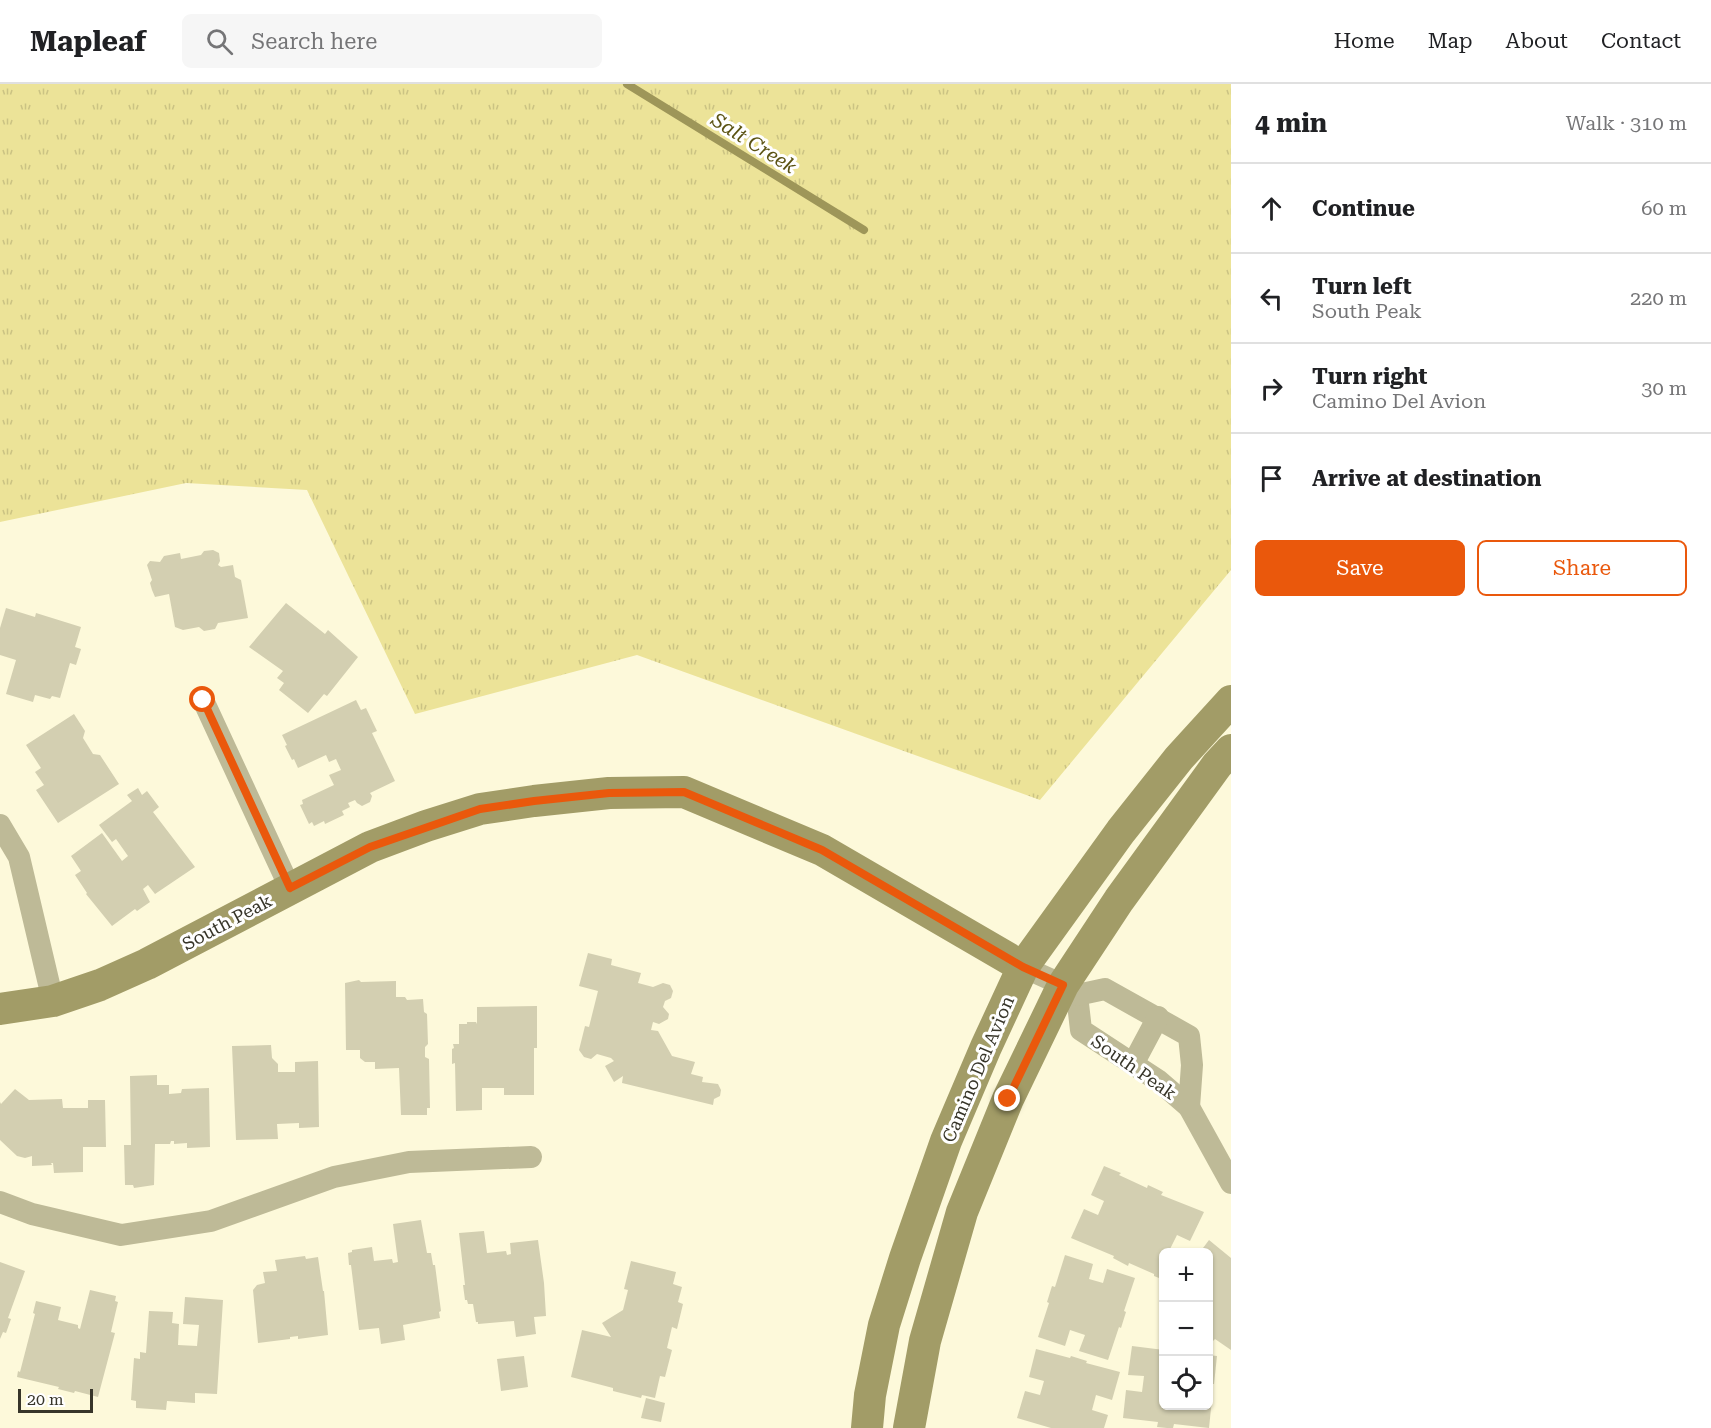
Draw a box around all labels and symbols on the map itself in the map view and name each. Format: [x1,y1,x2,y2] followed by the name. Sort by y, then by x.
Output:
[706,107,801,179] water label: Salt Creek
[189,686,215,712] route start
[178,890,276,954] street label: South Peak
[938,992,1018,1145] street label: Camino Del Avion
[1088,1030,1180,1104] street label: South Peak
[994,1085,1020,1111] route end
[18,1386,93,1414] scale bar

